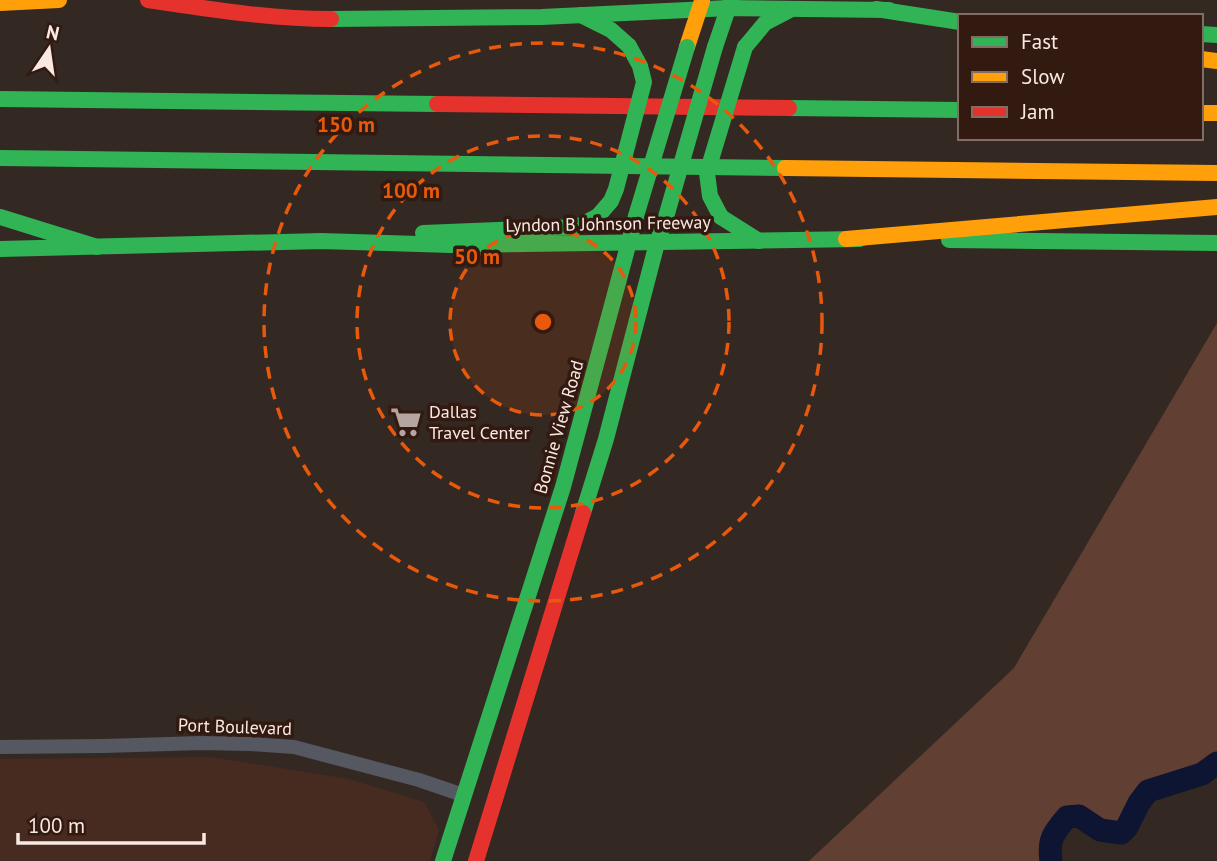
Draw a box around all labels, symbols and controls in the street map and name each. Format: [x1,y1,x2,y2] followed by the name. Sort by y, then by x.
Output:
[14,14,84,84] north arrow
[958,14,1203,140] legend
[44,19,62,46] text: N
[1021,28,1058,55] text: Fast
[1021,63,1065,90] text: Slow
[1020,98,1055,125] text: Jam
[317,111,375,138] text: 150 m
[382,177,440,204] text: 100 m
[505,210,711,237] street label: Lyndon B Johnson Freeway
[454,243,500,270] text: 50 m
[531,310,555,334] centre of rings
[528,357,589,496] street label: Bonnie View Road
[429,400,530,444] place label: Dallas Travel Center
[389,405,423,439] supermarket icon: Dallas Travel Center
[178,713,292,740] street label: Port Boulevard
[18,802,203,846] scale bar
[28,812,85,839] text: 100 m

